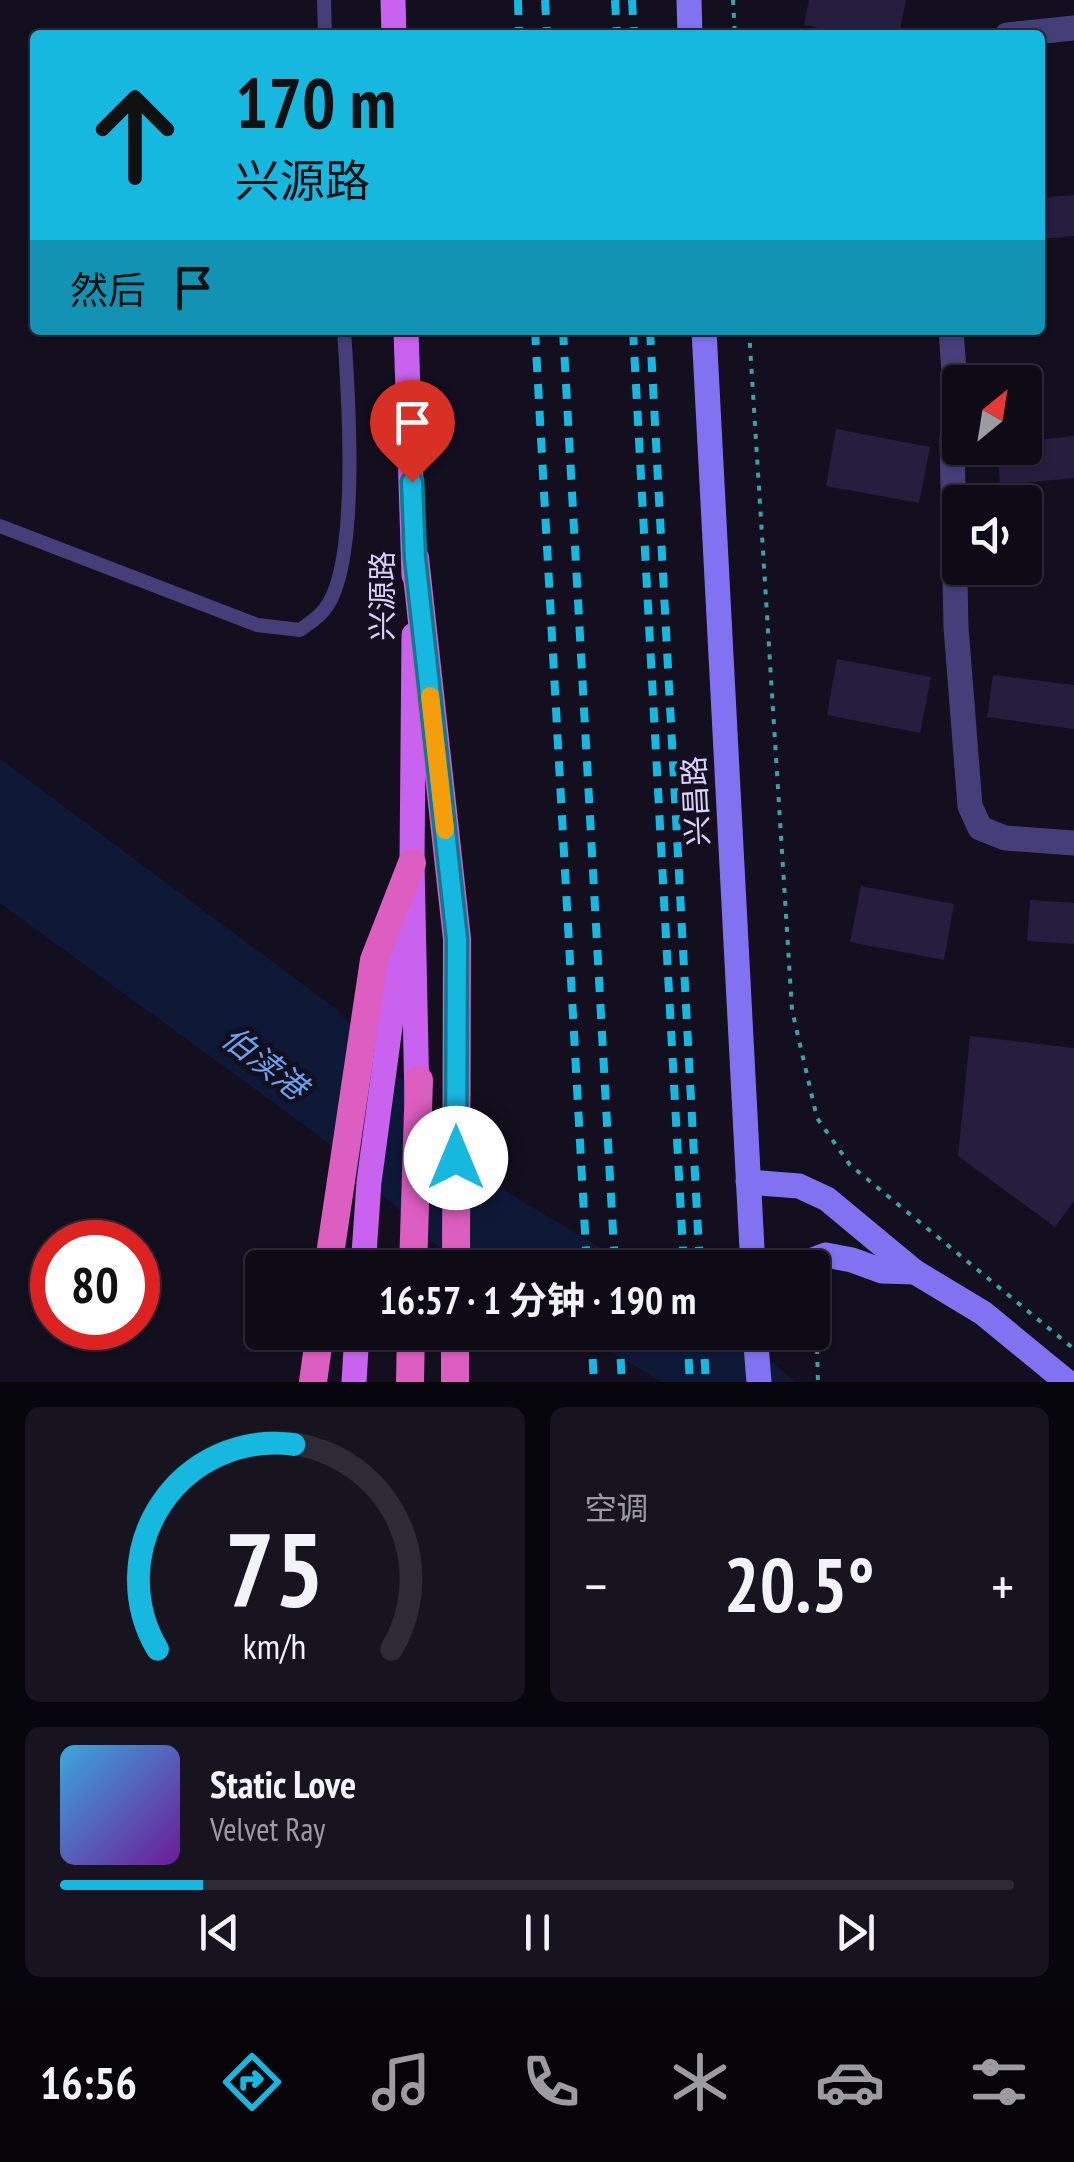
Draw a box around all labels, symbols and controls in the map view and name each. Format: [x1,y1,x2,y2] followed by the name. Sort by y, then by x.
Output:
[235,57,396,147] text: 170 m
[70,70,200,200] icon: ahead
[235,151,370,209] text: 兴源路
[166,260,221,315] icon: arrive
[70,265,146,314] text: 然后
[942,365,1042,465] north arrow
[942,365,1042,585] map controls
[370,380,455,483] pin
[385,395,440,450] icon: arrive
[942,485,1042,585] button: sound
[362,551,401,641] street label: 兴源路
[673,755,717,847] street label: 兴昌路
[214,1016,319,1111] water label: 伯渎港
[404,1106,508,1210] position arrow
[30,1220,160,1350] speed limit sign: 80
[379,1275,696,1324] text: 16:57 · 1 分钟 · 190 m
[585,1487,649,1529] text: 空调
[225,1501,324,1636] text: 75
[724,1536,875,1633] text: 20.5°
[585,1550,607,1621] text: −
[991,1550,1014,1621] text: +
[243,1623,306,1669] text: km/h
[210,1759,356,1808] text: Static Love
[210,1808,325,1850] text: Velvet Ray
[192,1905,247,1960] icon: previous
[510,1905,565,1960] icon: pause
[828,1905,883,1960] icon: next
[217,2047,287,2117] icon: directions
[366,2047,436,2117] icon: music
[516,2047,586,2117] icon: phone
[665,2047,735,2117] icon: climate
[815,2047,885,2117] icon: car
[964,2047,1034,2117] icon: filters
[40,2053,137,2111] text: 16:56

